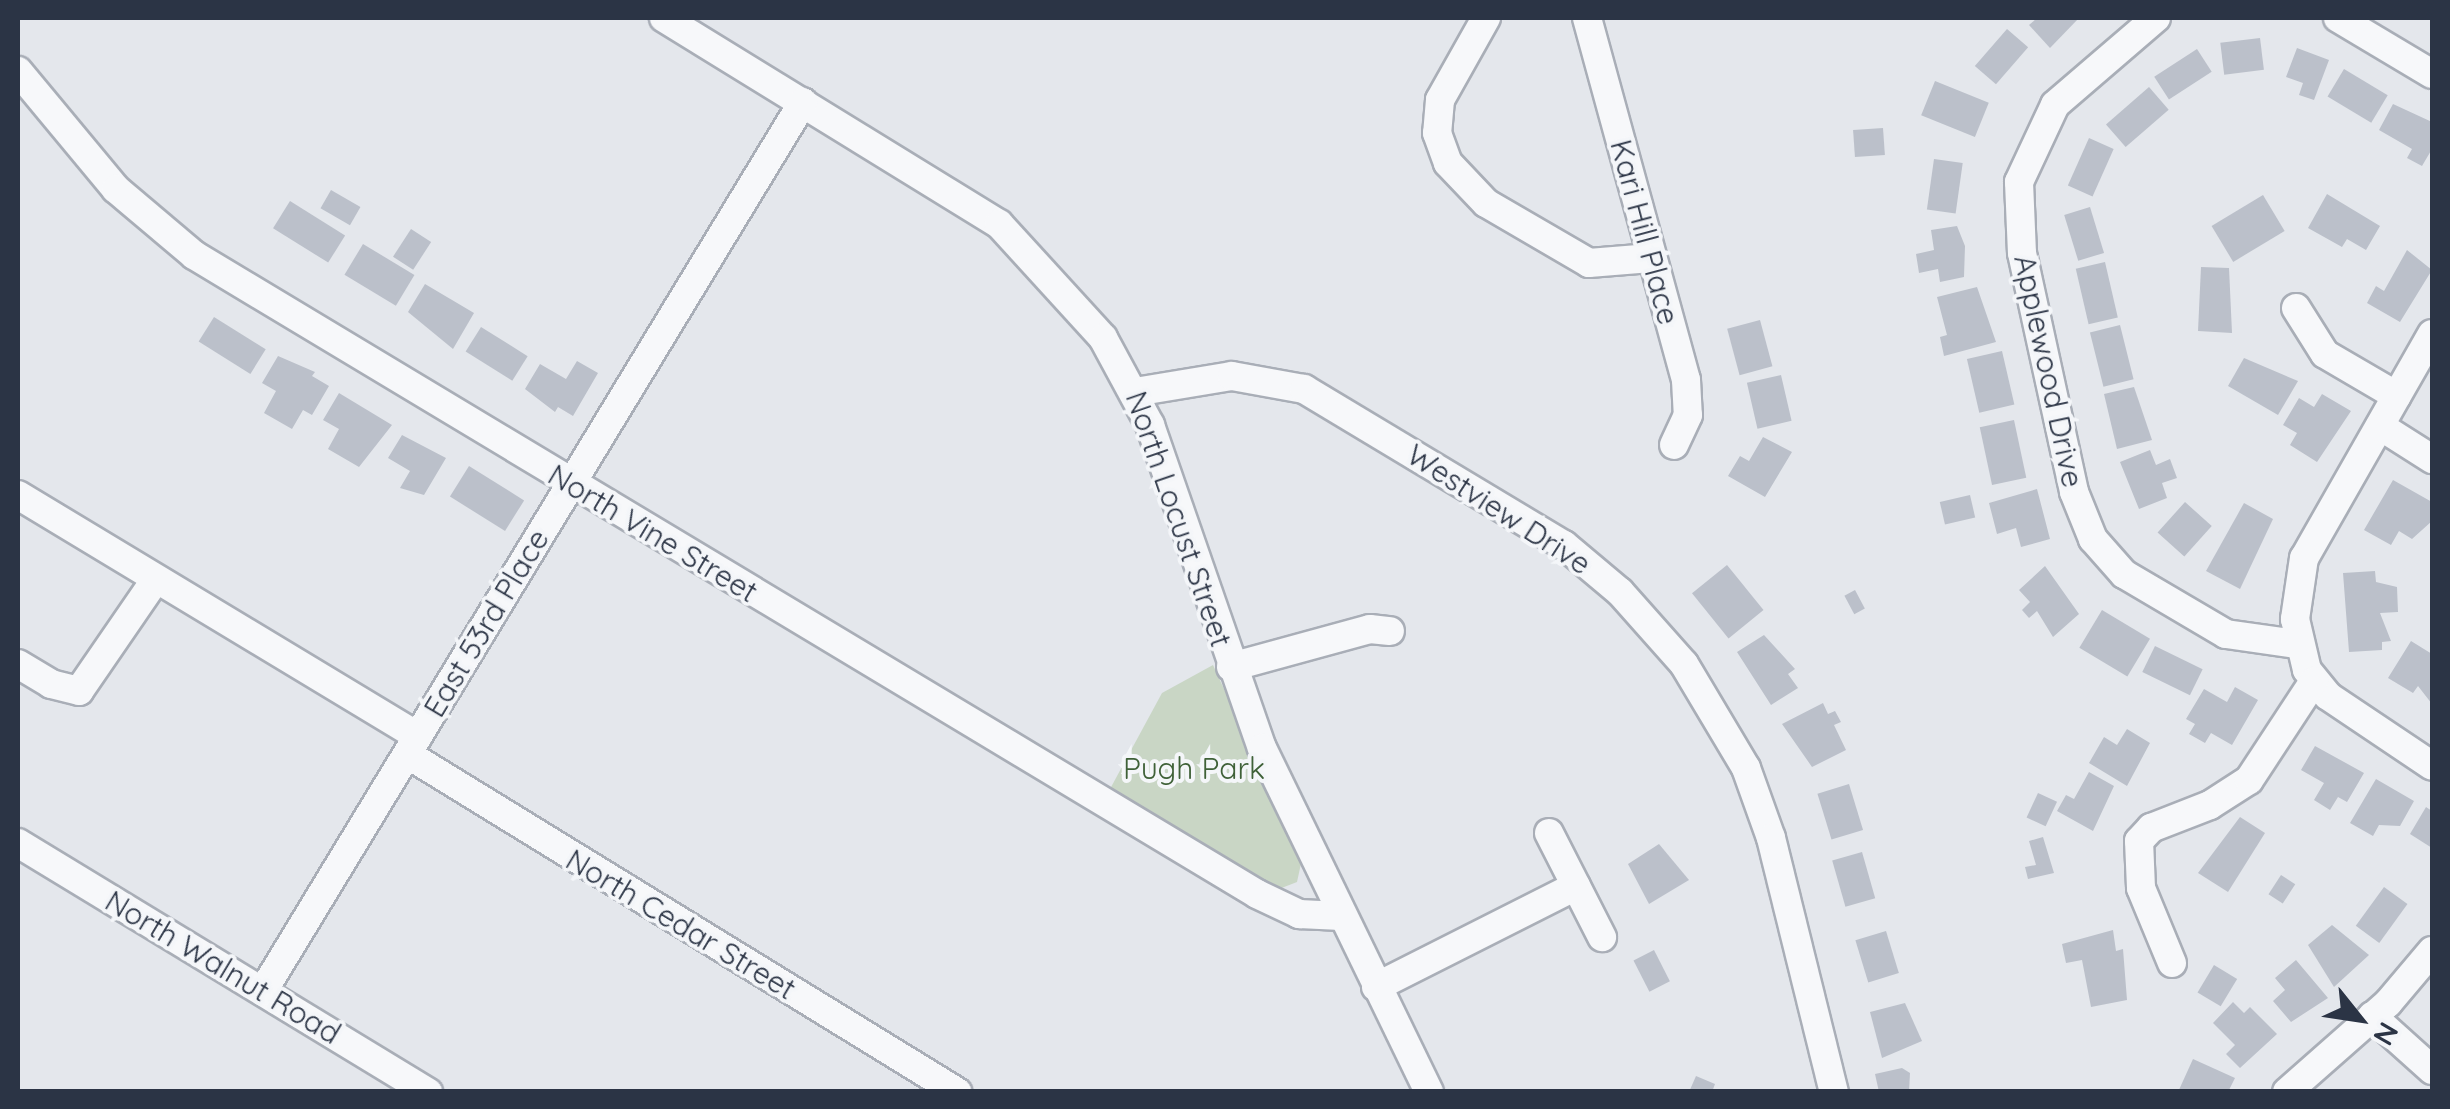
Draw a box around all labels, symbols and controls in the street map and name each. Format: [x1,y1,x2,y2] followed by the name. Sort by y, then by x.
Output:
[1603,136,1687,328] street label: Kari Hill Place
[2007,251,2091,491] street label: Applewood Drive
[1118,386,1240,652] street label: North Locust Street
[1400,436,1598,582] street label: Westview Drive
[542,456,764,610] street label: North Vine Street
[416,523,556,723] street label: East 53rd Place
[1123,750,1265,786] park label: Pugh Park
[560,841,802,1007] street label: North Cedar Street
[99,883,347,1051] street label: North Walnut Road
[2310,969,2410,1069] north arrow
[2366,1017,2407,1052] text: N

